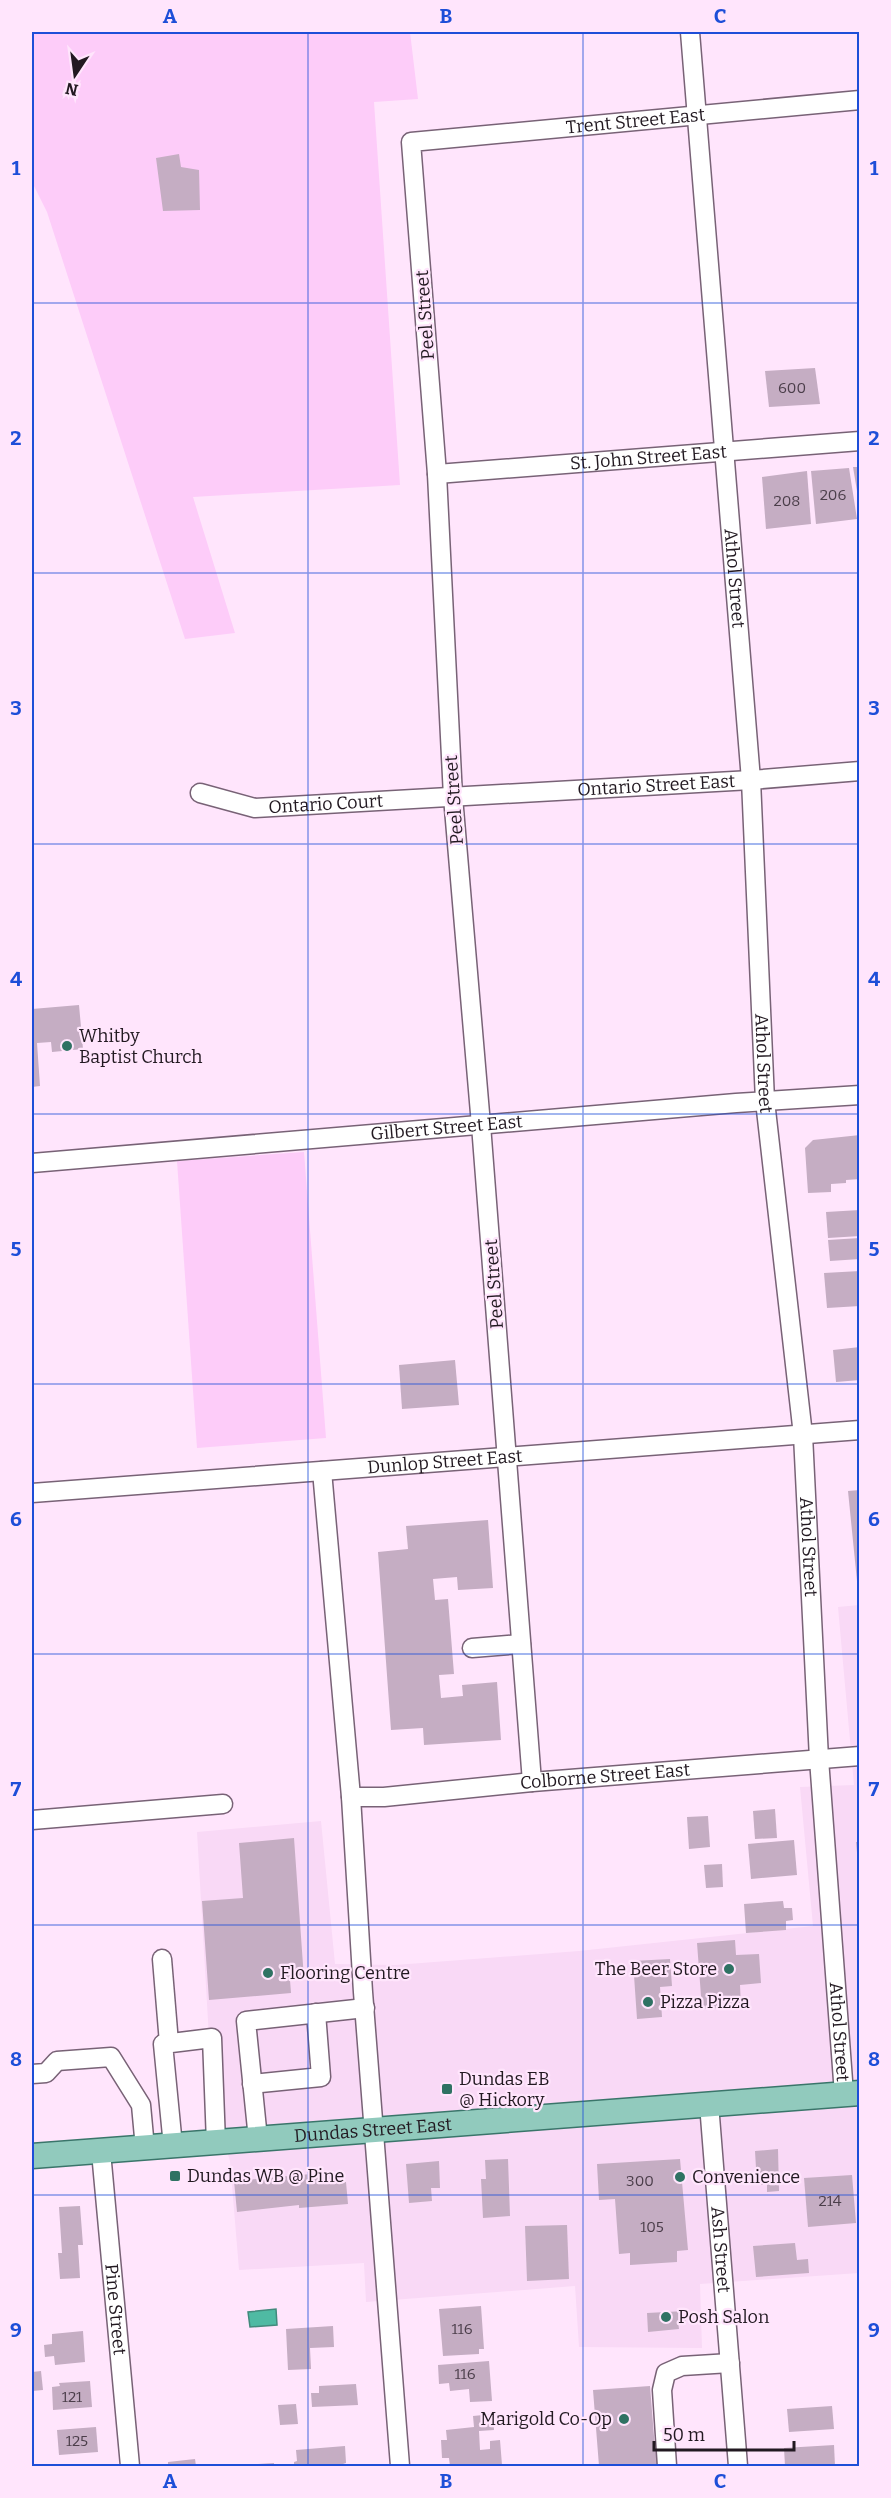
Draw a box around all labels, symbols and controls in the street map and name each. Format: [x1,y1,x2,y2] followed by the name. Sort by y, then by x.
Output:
[163,4,178,28] text: A
[440,4,453,28] text: B
[714,4,726,28] text: C
[45,45,105,105] north arrow
[64,78,80,100] text: N
[565,104,706,138] street label: Trent Street East
[12,156,21,180] text: 1
[870,156,879,180] text: 1
[411,269,439,361] street label: Peel Street
[778,379,806,397] house number: 600
[10,426,22,450] text: 2
[868,426,880,450] text: 2
[569,440,728,475] street label: St. John Street East
[820,486,846,504] house number: 206
[774,492,800,510] house number: 208
[720,528,750,629] street label: Athol Street
[10,696,22,720] text: 3
[868,696,880,720] text: 3
[440,754,468,846] street label: Peel Street
[577,770,736,801] street label: Ontario Street East
[268,790,384,818] street label: Ontario Court
[10,967,22,991] text: 4
[868,967,880,991] text: 4
[750,1013,777,1115] street label: Athol Street
[79,1025,202,1068] place label: Whitby Baptist Church
[60,1039,74,1053] marker: Whitby Baptist Church
[370,1110,524,1145] street label: Gilbert Street East
[11,1237,22,1261] text: 5
[869,1237,880,1261] text: 5
[480,1238,508,1330] street label: Peel Street
[366,1445,524,1478] street label: Dunlop Street East
[795,1497,822,1598] street label: Athol Street
[10,1507,22,1531] text: 6
[868,1507,880,1531] text: 6
[519,1758,691,1794] street label: Colborne Street East
[11,1777,22,1801] text: 7
[869,1777,880,1801] text: 7
[595,1958,717,1980] place label: The Beer Store
[280,1962,410,1984] place label: Flooring Centre
[722,1962,736,1976] marker: The Beer Store
[261,1966,275,1980] marker: Flooring Centre
[825,1981,854,2083] street label: Athol Street
[660,1991,750,2013] place label: Pizza Pizza
[641,1995,655,2009] marker: Pizza Pizza
[10,2047,22,2071] text: 8
[868,2047,880,2071] text: 8
[459,2068,550,2111] place label: Dundas EB @ Hickory
[440,2082,454,2096] marker: Dundas EB @ Hickory
[293,2113,453,2147] street label: Dundas Street East
[187,2165,344,2187] place label: Dundas WB @ Pine
[692,2166,800,2188] place label: Convenience
[168,2169,182,2183] marker: Dundas WB @ Pine
[673,2170,687,2184] marker: Convenience
[626,2172,654,2190] house number: 300
[818,2192,842,2210] house number: 214
[706,2205,735,2294] street label: Ash Street
[640,2218,664,2236] house number: 105
[100,2263,131,2356] street label: Pine Street
[678,2306,770,2328] place label: Posh Salon
[659,2310,673,2324] marker: Posh Salon
[10,2318,22,2342] text: 9
[868,2318,880,2342] text: 9
[452,2320,473,2338] house number: 116
[455,2365,476,2383] house number: 116
[62,2388,82,2406] house number: 121
[480,2408,612,2430] place label: Marigold Co-Op
[617,2412,631,2426] marker: Marigold Co-Op
[654,2414,794,2452] scale bar
[663,2424,705,2446] text: 50 m
[66,2432,88,2450] house number: 125
[163,2469,178,2493] text: A
[440,2469,453,2493] text: B
[714,2469,726,2493] text: C

